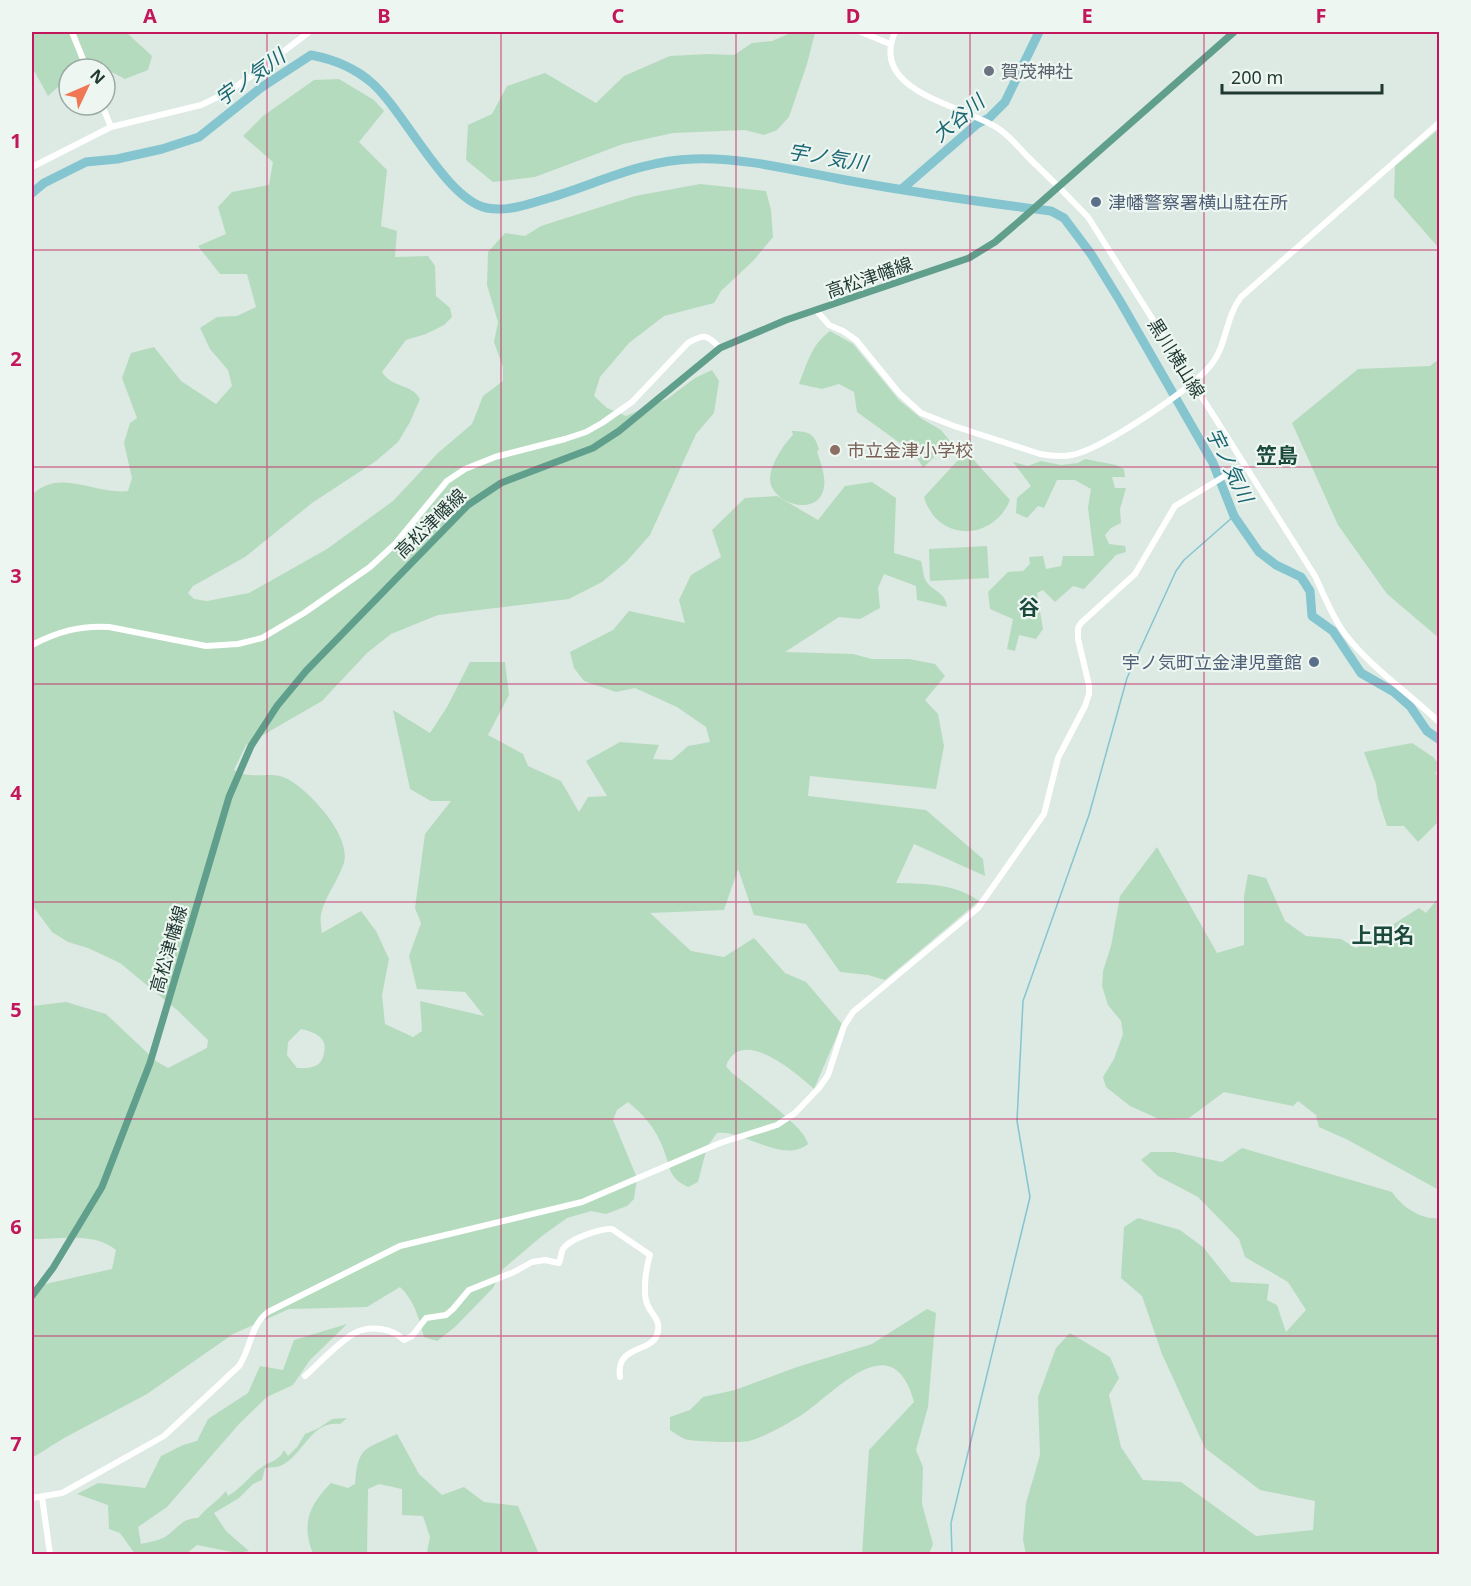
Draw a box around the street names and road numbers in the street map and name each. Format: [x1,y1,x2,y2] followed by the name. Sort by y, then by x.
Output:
[823,251,915,303] street label: 高松津幡線
[1143,313,1211,403] street label: 黒川横山線
[389,483,471,563] street label: 高松津幡線
[144,902,192,996] street label: 高松津幡線

